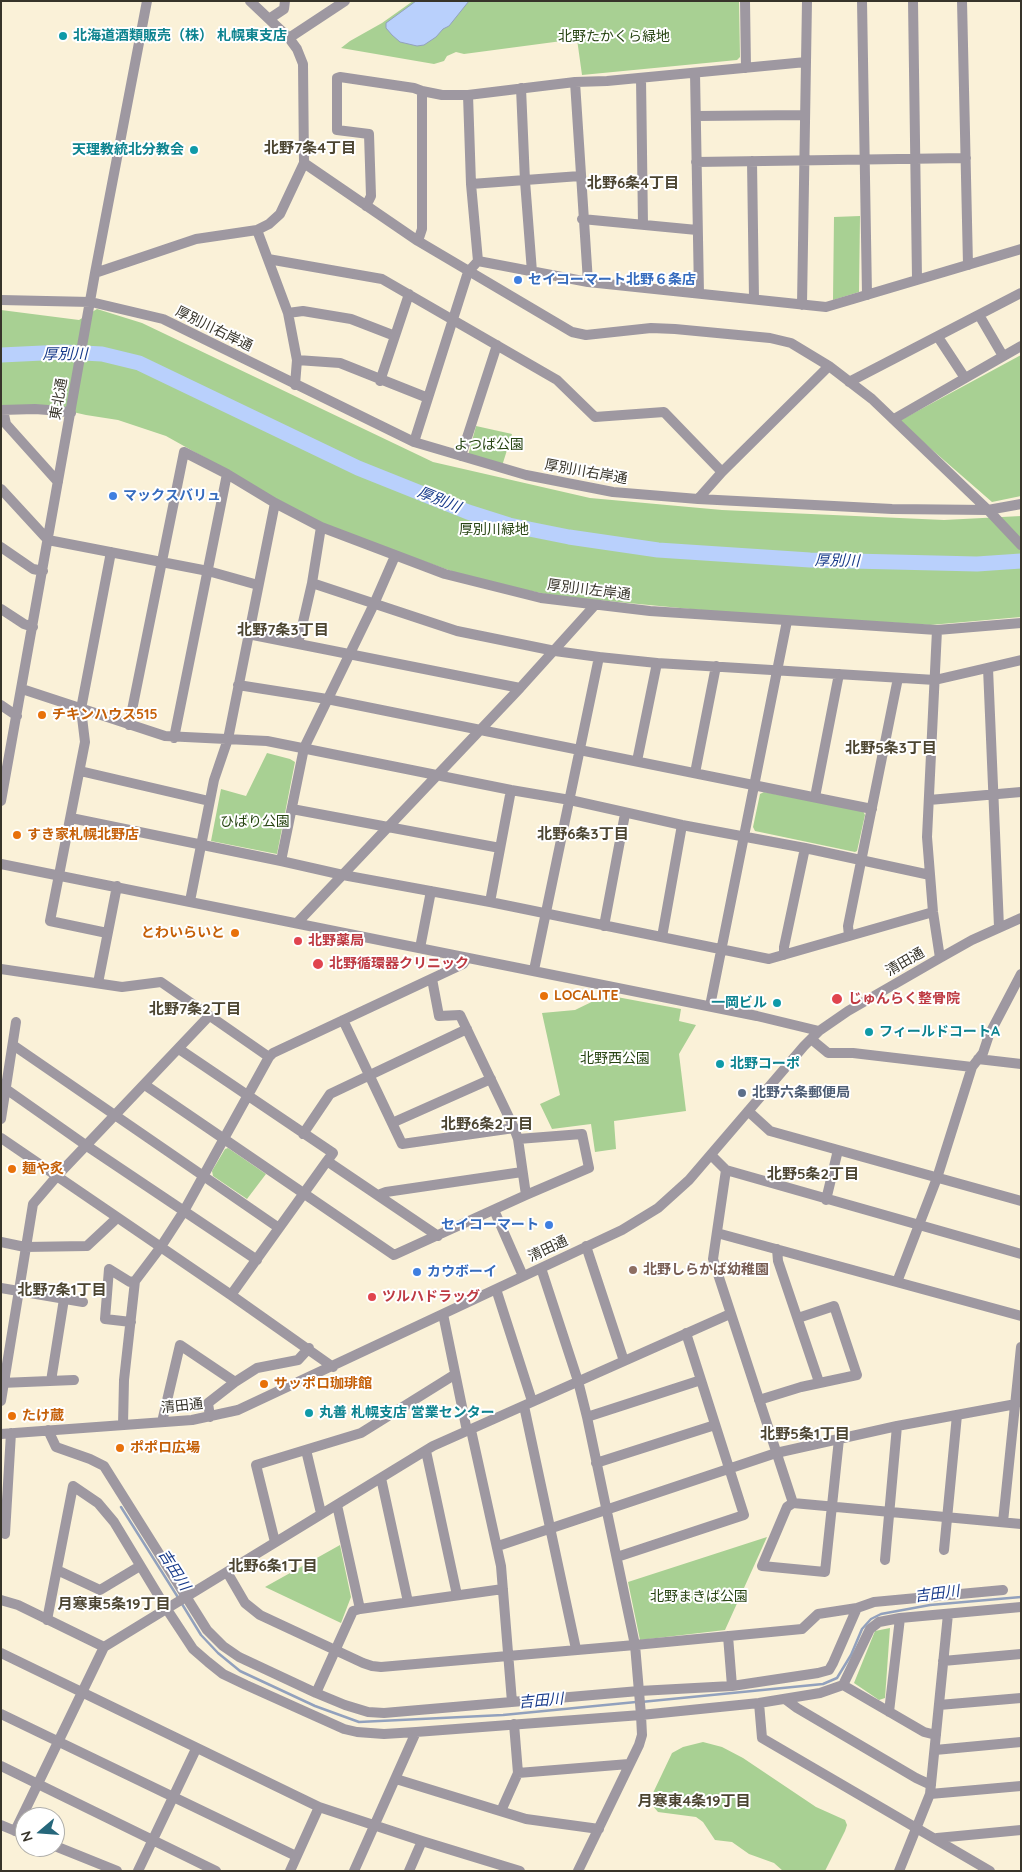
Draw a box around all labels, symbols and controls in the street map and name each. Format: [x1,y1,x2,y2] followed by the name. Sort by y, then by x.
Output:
[73,28,287,44] place label: 北海道酒類販売（株） 札幌東支店
[558,29,670,45] park label: 北野たかくら緑地
[57,30,69,42] marker: 北海道酒類販売（株） 札幌東支店
[264,139,356,157] district label: 北野7条4丁目
[72,142,184,158] place label: 天理教統北分教会
[188,144,200,156] marker: 天理教統北分教会
[587,174,679,192] district label: 北野6条4丁目
[528,272,696,288] place label: セイコーマート北野６条店
[512,274,524,286] marker: セイコーマート北野６条店
[173,303,255,355] street label: 厚別川右岸通
[43,345,87,363] water label: 厚別川
[47,377,71,421] street label: 東北通
[454,437,524,453] park label: よつば公園
[543,456,629,488] street label: 厚別川右岸通
[415,483,463,517] water label: 厚別川
[123,488,221,504] place label: マックスバリュ
[107,490,119,502] marker: マックスバリュ
[459,522,529,538] park label: 厚別川緑地
[814,552,860,570] water label: 厚別川
[546,577,632,603] street label: 厚別川左岸通
[237,621,329,639] district label: 北野7条3丁目
[52,707,158,723] place label: チキンハウス515
[36,709,48,721] marker: チキンハウス515
[845,739,937,757] district label: 北野5条3丁目
[220,814,290,830] park label: ひばり公園
[537,825,629,843] district label: 北野6条3丁目
[27,827,139,843] place label: すき家札幌北野店
[11,829,23,841] marker: すき家札幌北野店
[141,925,225,941] place label: とわいらいと
[229,927,241,939] marker: とわいらいと
[308,933,364,949] place label: 北野薬局
[292,935,304,947] marker: 北野薬局
[883,944,927,980] street label: 清田通
[329,956,469,972] place label: 北野循環器クリニック
[311,957,325,971] marker: 北野循環器クリニック
[554,988,619,1004] place label: LOCALITE
[538,990,550,1002] marker: LOCALITE
[848,991,960,1007] place label: じゅんらく整骨院
[830,992,844,1006] marker: じゅんらく整骨院
[711,995,767,1011] place label: 一岡ビル
[771,997,783,1009] marker: 一岡ビル
[149,1000,241,1018] district label: 北野7条2丁目
[879,1024,1000,1040] place label: フィールドコートA
[863,1026,875,1038] marker: フィールドコートA
[580,1051,650,1067] park label: 北野西公園
[730,1056,800,1072] place label: 北野コーポ
[714,1058,726,1070] marker: 北野コーポ
[752,1085,850,1101] place label: 北野六条郵便局
[736,1087,748,1099] marker: 北野六条郵便局
[441,1115,533,1133] district label: 北野6条2丁目
[22,1161,64,1177] place label: 麺や炙
[6,1163,18,1175] marker: 麺や炙
[767,1165,859,1183] district label: 北野5条2丁目
[441,1217,539,1233] place label: セイコーマート
[543,1219,555,1231] marker: セイコーマート
[525,1233,571,1265] street label: 清田通
[643,1262,769,1278] place label: 北野しらかば幼稚園
[427,1264,497,1280] place label: カウボーイ
[627,1264,639,1276] marker: 北野しらかば幼稚園
[411,1266,423,1278] marker: カウボーイ
[17,1281,107,1299] district label: 北野7条1丁目
[382,1289,480,1305] place label: ツルハドラッグ
[366,1291,378,1303] marker: ツルハドラッグ
[274,1376,372,1392] place label: サッポロ珈琲館
[258,1378,270,1390] marker: サッポロ珈琲館
[160,1395,204,1417] street label: 清田通
[319,1405,495,1421] place label: 丸善 札幌支店 営業センター
[303,1407,315,1419] marker: 丸善 札幌支店 営業センター
[22,1408,64,1424] place label: たけ蔵
[6,1410,18,1422] marker: たけ蔵
[760,1425,850,1443] district label: 北野5条1丁目
[130,1440,200,1456] place label: ポポロ広場
[114,1442,126,1454] marker: ポポロ広場
[154,1546,194,1594] water label: 吉田川
[228,1557,318,1575] district label: 北野6条1丁目
[914,1582,960,1606] water label: 吉田川
[650,1589,748,1605] park label: 北野まきば公園
[58,1595,170,1613] district label: 月寒東5条19丁目
[518,1690,564,1712] water label: 吉田川
[637,1792,751,1810] district label: 月寒東4条19丁目
[15,1807,65,1857] north arrow
[17,1829,37,1844] text: N

